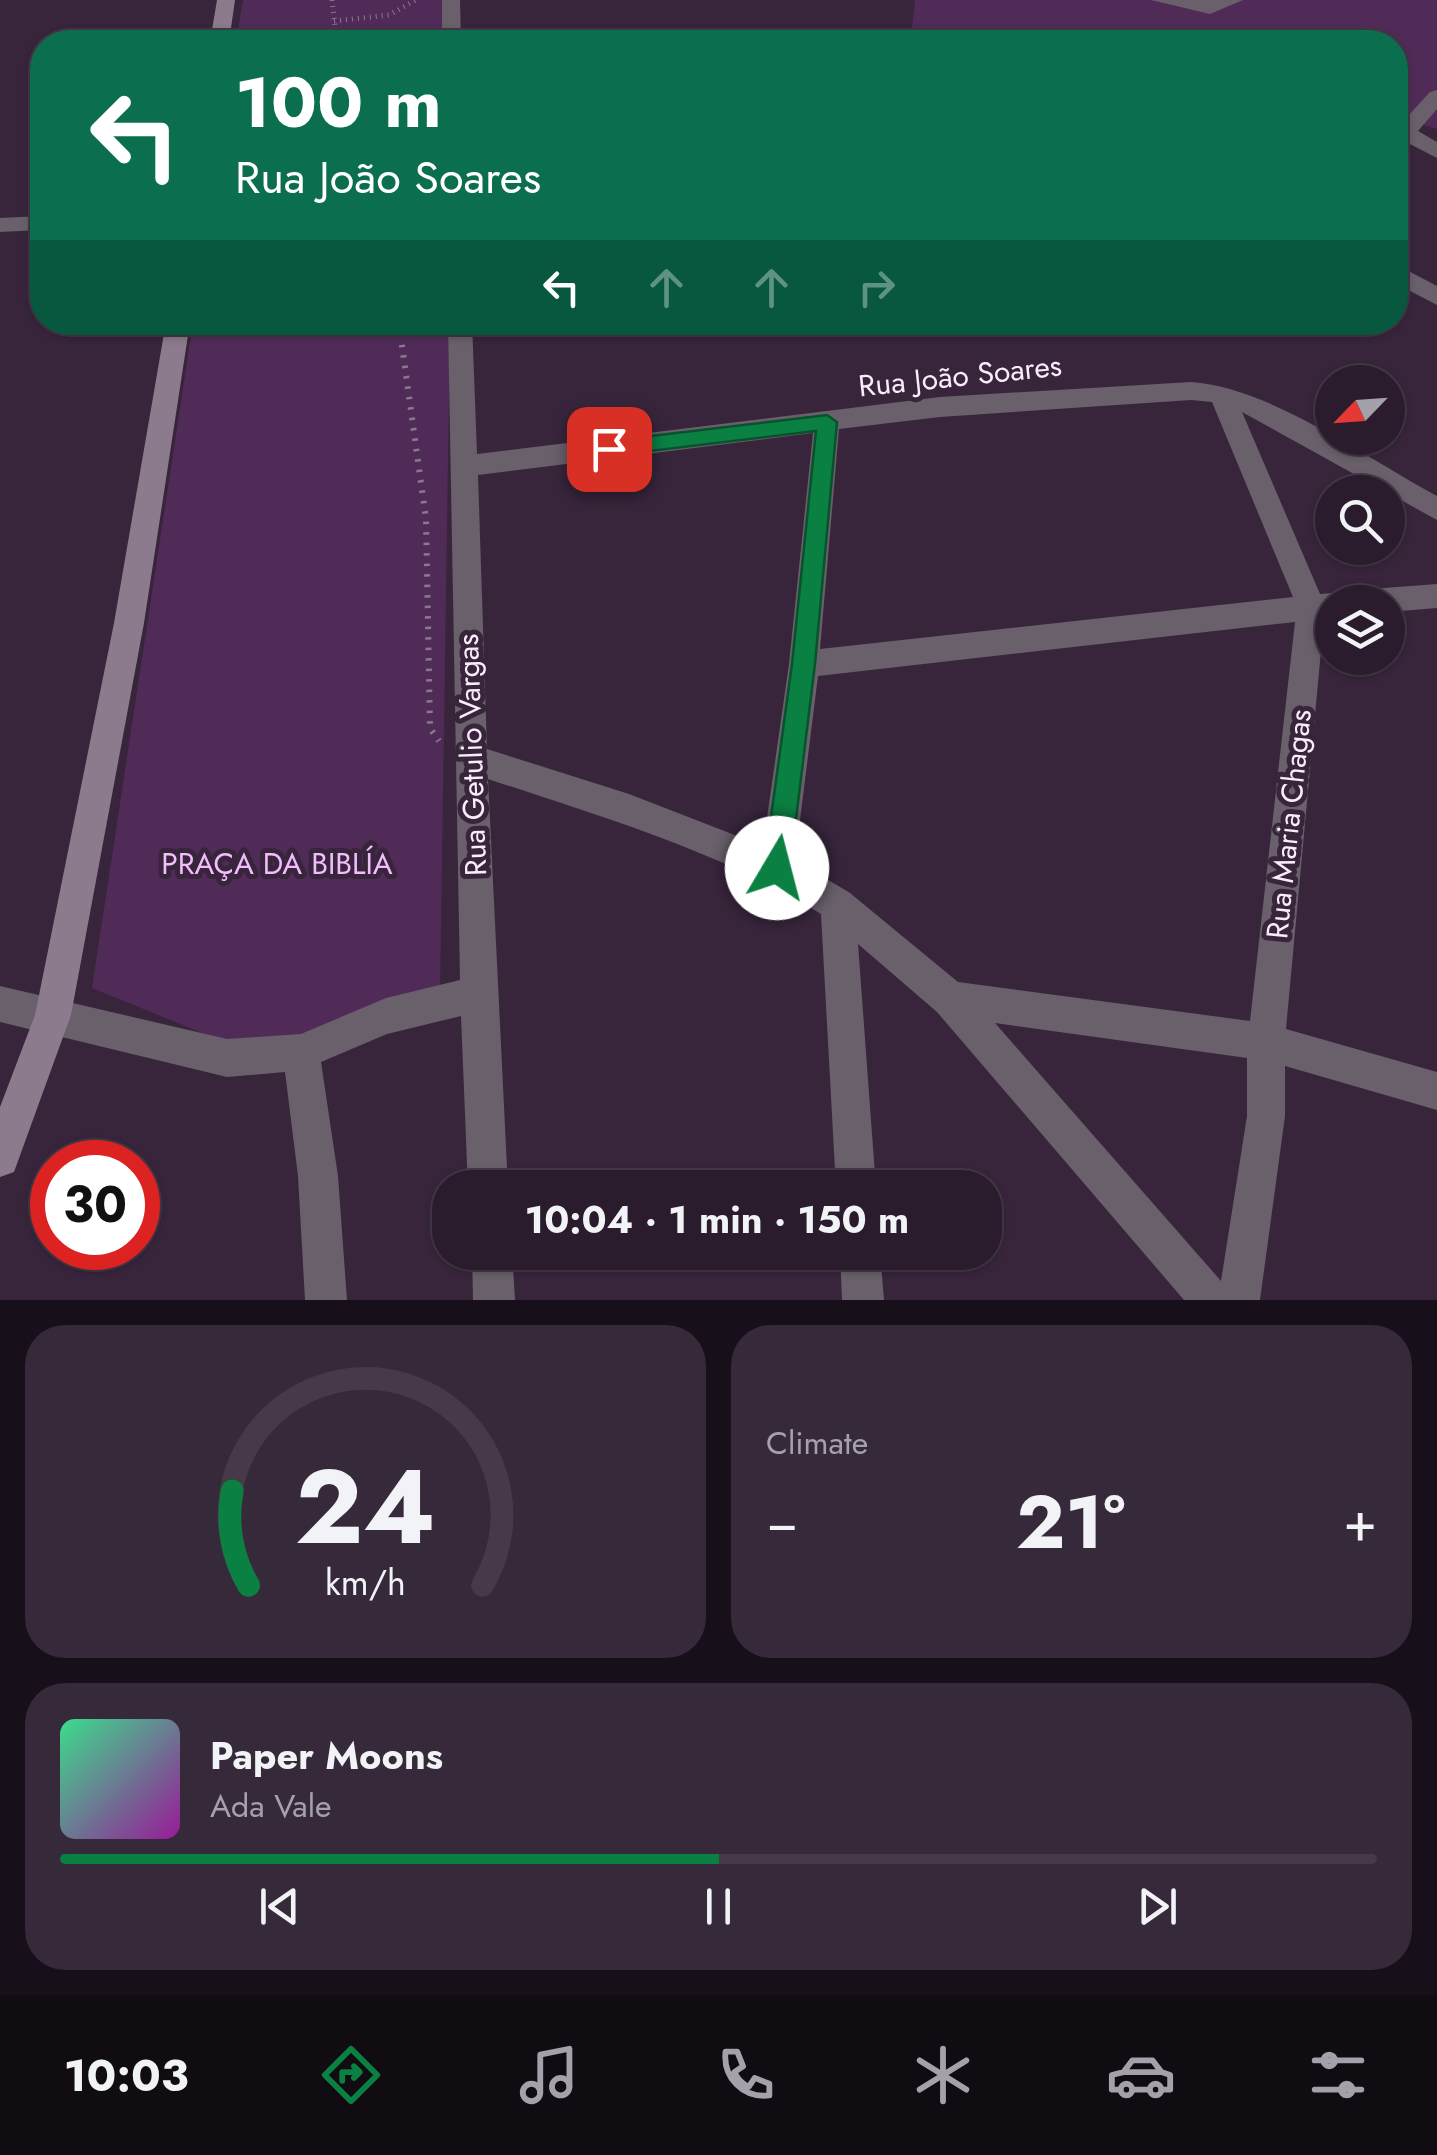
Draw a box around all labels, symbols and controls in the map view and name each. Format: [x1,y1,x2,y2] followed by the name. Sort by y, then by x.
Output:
[235,52,442,153] text: 100 m
[70,70,200,200] icon: left
[235,145,541,210] text: Rua João Soares
[534,260,589,315] icon: left
[639,260,694,315] icon: ahead
[744,260,799,315] icon: ahead
[849,260,904,315] icon: right
[856,343,1064,408] street label: Rua João Soares
[1315,365,1405,455] north arrow
[1315,365,1405,675] map controls
[567,407,652,492] pin
[582,422,637,477] icon: arrive
[1315,475,1405,565] button: search
[1315,585,1405,675] button: layers
[446,633,497,877] street label: Rua Getulio Vargas
[1255,707,1322,941] street label: Rua Maria Chagas
[725,816,829,920] position arrow
[161,842,393,885] park label: PRAÇA DA BIBLÍA
[30,1140,160,1270] speed limit sign: 30
[525,1192,909,1247] text: 10:04 · 1 min · 150 m
[766,1420,868,1466] text: Climate
[295,1432,436,1582] text: 24
[1016,1468,1126,1576] text: 21°
[766,1482,798,1562] text: −
[1343,1482,1377,1562] text: +
[325,1557,406,1608] text: km/h
[210,1728,443,1783] text: Paper Moons
[210,1783,332,1829] text: Ada Vale
[252,1879,307,1934] icon: previous
[691,1879,746,1934] icon: pause
[1130,1879,1185,1934] icon: next
[316,2040,386,2110] icon: directions
[514,2040,584,2110] icon: music
[711,2040,781,2110] icon: phone
[908,2040,978,2110] icon: climate
[1106,2040,1176,2110] icon: car
[1303,2040,1373,2110] icon: filters
[64,2043,189,2108] text: 10:03

